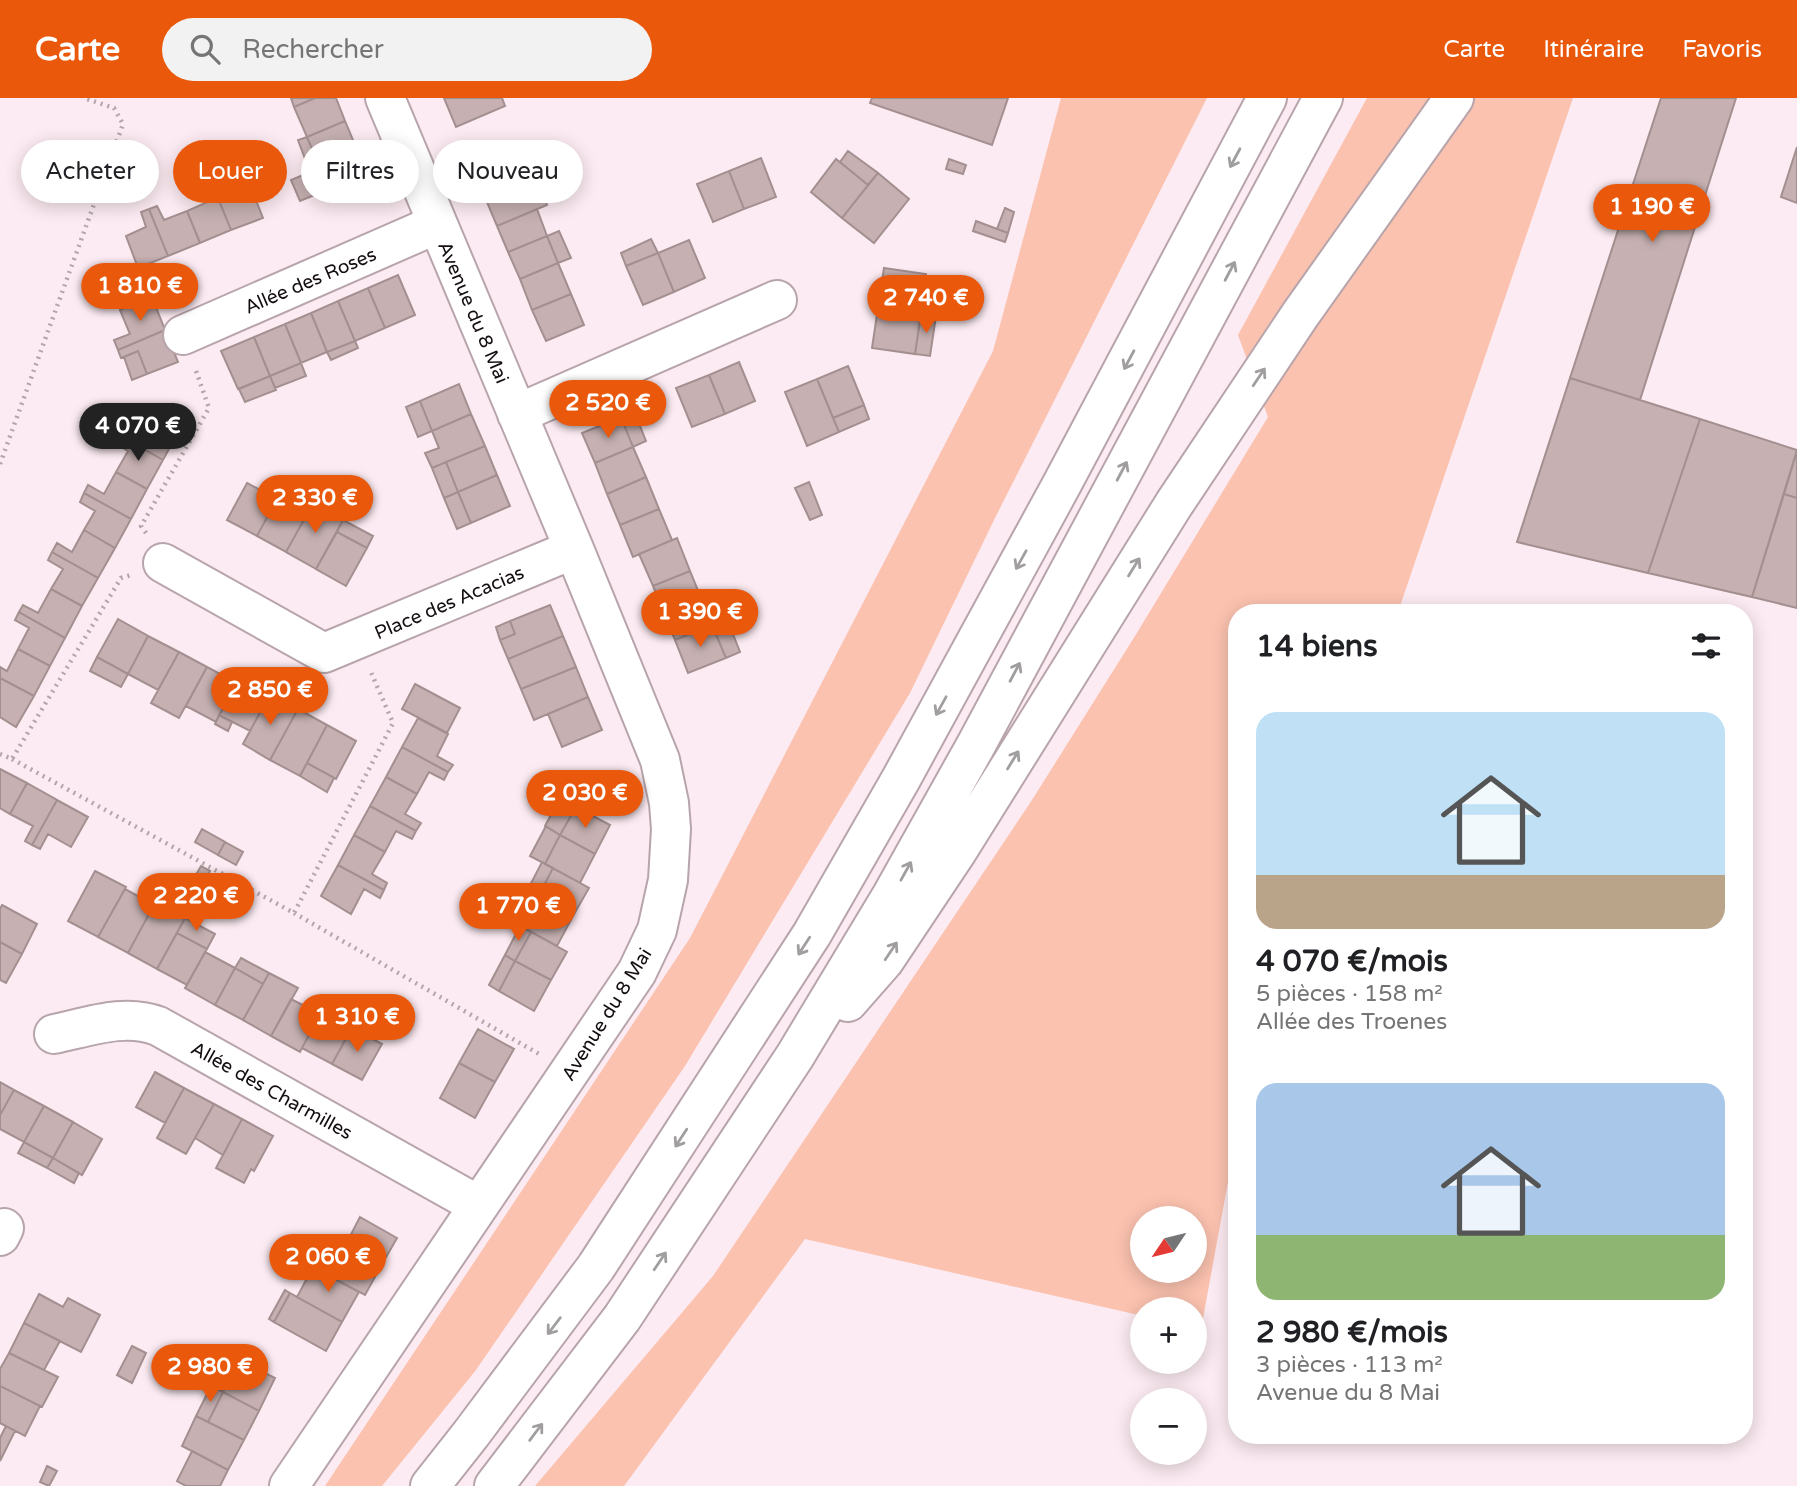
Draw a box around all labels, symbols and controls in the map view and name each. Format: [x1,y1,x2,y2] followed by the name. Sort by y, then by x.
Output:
[162,18,652,81] search box
[35,30,120,69] text: Carte
[186,30,224,68] icon: search
[242,34,384,65] text: Rechercher
[1443,35,1505,64] text: Carte
[1543,35,1644,64] text: Itinéraire
[1682,35,1762,64] text: Favoris
[21,140,159,203] chip: Acheter
[173,140,287,203] chip: Louer
[301,140,419,203] chip: Filtres
[433,140,583,203] chip: Nouveau
[1227,147,1241,168] one-way arrow
[1587,184,1717,244] pin: 1 190 €
[1609,193,1695,221] text: 1 190 €
[433,238,513,387] street label: Avenue du 8 Mai
[241,243,380,319] street label: Allée des Roses
[1224,261,1238,282] one-way arrow
[75,264,205,323] pin: 1 810 €
[97,272,183,300] text: 1 810 €
[861,275,991,335] pin: 2 740 €
[883,284,969,312] text: 2 740 €
[1121,349,1135,369] one-way arrow
[1251,368,1266,387] one-way arrow
[543,380,673,440] pin: 2 520 €
[565,389,651,417] text: 2 520 €
[73,404,203,463] pin: 4 070 €
[95,412,181,440] text: 4 070 €
[1116,461,1130,482] one-way arrow
[250,476,380,535] pin: 2 330 €
[272,484,358,512] text: 2 330 €
[1013,549,1027,570] one-way arrow
[1126,558,1141,577] one-way arrow
[371,562,527,644] street label: Place des Acacias
[635,589,765,649] pin: 1 390 €
[657,598,743,626] text: 1 390 €
[1687,627,1725,665] icon: filters
[1256,628,1378,665] text: 14 biens
[1009,662,1023,683] one-way arrow
[205,668,335,727] pin: 2 850 €
[227,676,313,704] text: 2 850 €
[934,695,947,716] one-way arrow
[1007,750,1021,770] one-way arrow
[1428,757,1554,883] icon: home
[520,770,650,830] pin: 2 030 €
[542,779,628,807] text: 2 030 €
[899,862,913,882] one-way arrow
[131,874,261,933] pin: 2 220 €
[153,882,239,910] text: 2 220 €
[453,884,583,943] pin: 1 770 €
[475,892,561,920] text: 1 770 €
[797,936,811,956] one-way arrow
[884,942,898,962] one-way arrow
[1256,943,1448,980] text: 4 070 €/mois
[557,944,656,1085] street label: Avenue du 8 Mai
[1256,980,1443,1008] text: 5 pièces · 158 m²
[292,995,422,1054] pin: 1 310 €
[314,1003,400,1031] text: 1 310 €
[1256,1008,1447,1036] text: Allée des Troenes
[187,1037,356,1144] street label: Allée des Charmilles
[674,1128,688,1147] one-way arrow
[1428,1128,1554,1254] icon: home
[1130,1206,1208,1283] north arrow
[1130,1206,1207,1465] map controls
[263,1234,393,1294] pin: 2 060 €
[285,1243,371,1271] text: 2 060 €
[652,1252,667,1271] one-way arrow
[1130,1297,1207,1374] button: +
[1256,1314,1448,1351] text: 2 980 €/mois
[546,1316,561,1335] one-way arrow
[145,1344,275,1404] pin: 2 980 €
[1256,1351,1443,1379] text: 3 pièces · 113 m²
[167,1353,253,1381] text: 2 980 €
[1256,1379,1440,1407] text: Avenue du 8 Mai
[1130,1388,1207,1465] button: −
[529,1424,544,1442] one-way arrow

